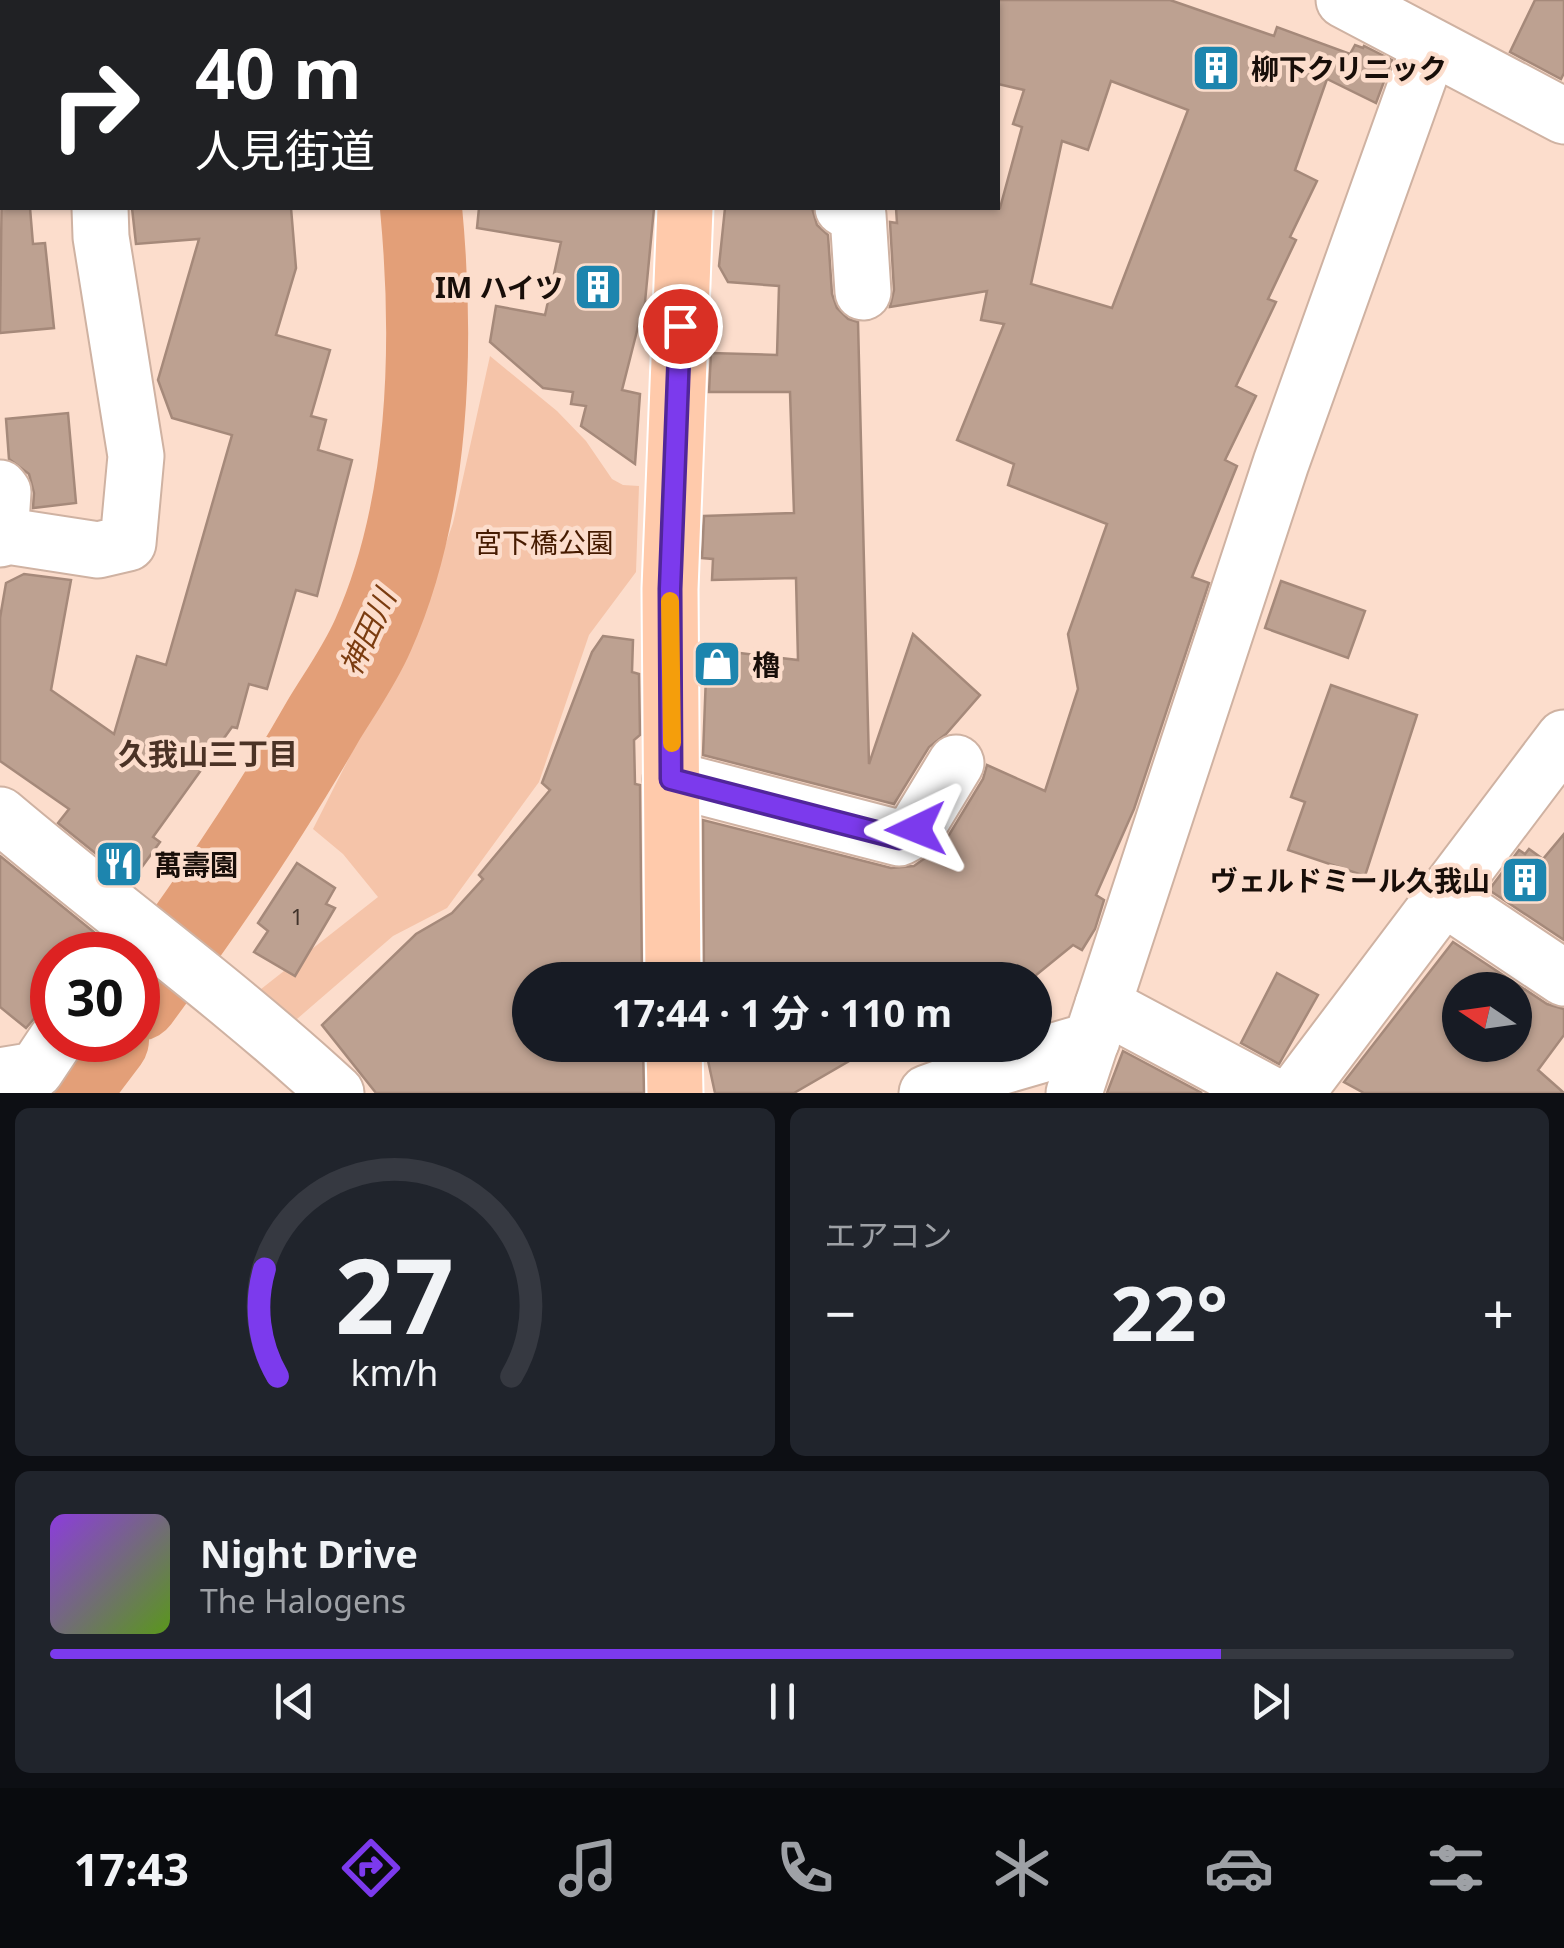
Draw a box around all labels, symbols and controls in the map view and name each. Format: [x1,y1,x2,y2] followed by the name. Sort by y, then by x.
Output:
[195,24,362,120] text: 40 m
[30,40,160,170] icon: right
[1190,42,1242,94] building icon: 柳下クリニック
[1251,49,1447,87] place label: 柳下クリニック
[195,119,375,180] text: 人見街道
[572,261,624,313] building icon: IM ハイツ
[435,268,563,306] place label: IM ハイツ
[638,284,723,369] pin
[653,299,708,354] icon: arrive
[474,523,614,561] park label: 宮下橋公園
[329,580,406,681] water label: 神田川
[691,638,743,690] shop icon: 櫓
[752,645,780,683] place label: 櫓
[118,733,298,774] district label: 久我山三丁目
[864,777,968,881] position arrow
[93,838,145,890] restaurant icon: 萬壽園
[154,845,238,883] place label: 萬壽園
[1499,854,1551,906] building icon: ヴェルドミール久我山
[1210,861,1490,899] place label: ヴェルドミール久我山
[291,901,303,931] house number: 1
[30,932,160,1062] speed limit sign: 30
[1442,972,1532,1062] north arrow
[1442,972,1532,1062] map controls
[612,986,952,1038] text: 17:44 · 1 分 · 110 m
[825,1213,953,1256] text: エアコン
[335,1223,454,1364] text: 27
[1110,1261,1228,1363] text: 22°
[825,1275,856,1350] text: −
[1483,1275,1514,1350] text: +
[351,1348,439,1396] text: km/h
[200,1527,418,1579] text: Night Drive
[200,1579,406,1622] text: The Halogens
[267,1674,322,1729] icon: previous
[755,1674,810,1729] icon: pause
[1243,1674,1298,1729] icon: next
[336,1833,406,1903] icon: directions
[553,1833,623,1903] icon: music
[770,1833,840,1903] icon: phone
[987,1833,1057,1903] icon: climate
[1204,1833,1274,1903] icon: car
[1421,1833,1491,1903] icon: filters
[73,1838,189,1899] text: 17:43

